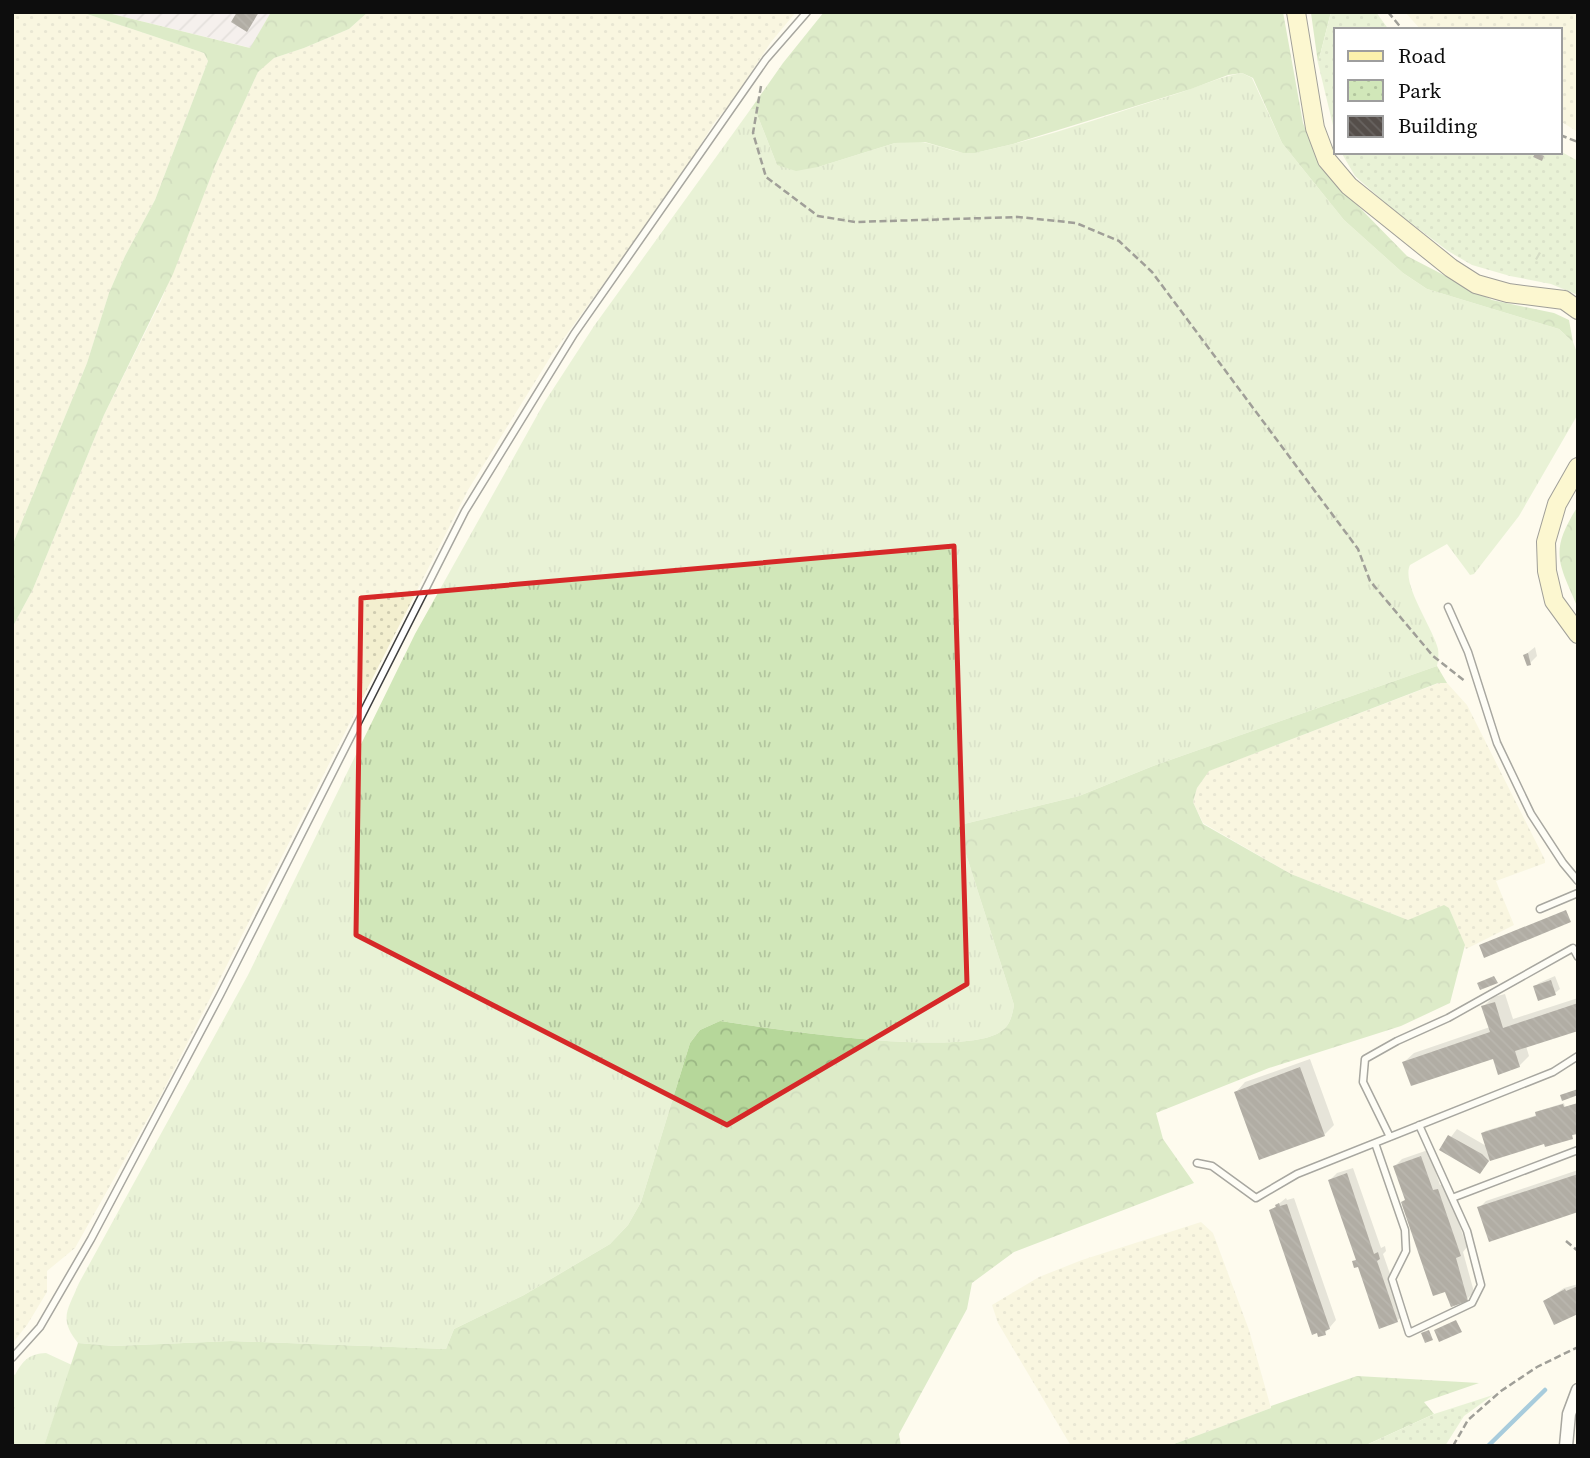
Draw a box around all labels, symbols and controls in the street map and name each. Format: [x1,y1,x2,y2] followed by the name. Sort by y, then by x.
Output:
[1334,28,1562,154] legend
[1398,41,1446,70] text: Road
[1398,76,1442,105] text: Park
[1398,111,1477,140] text: Building

